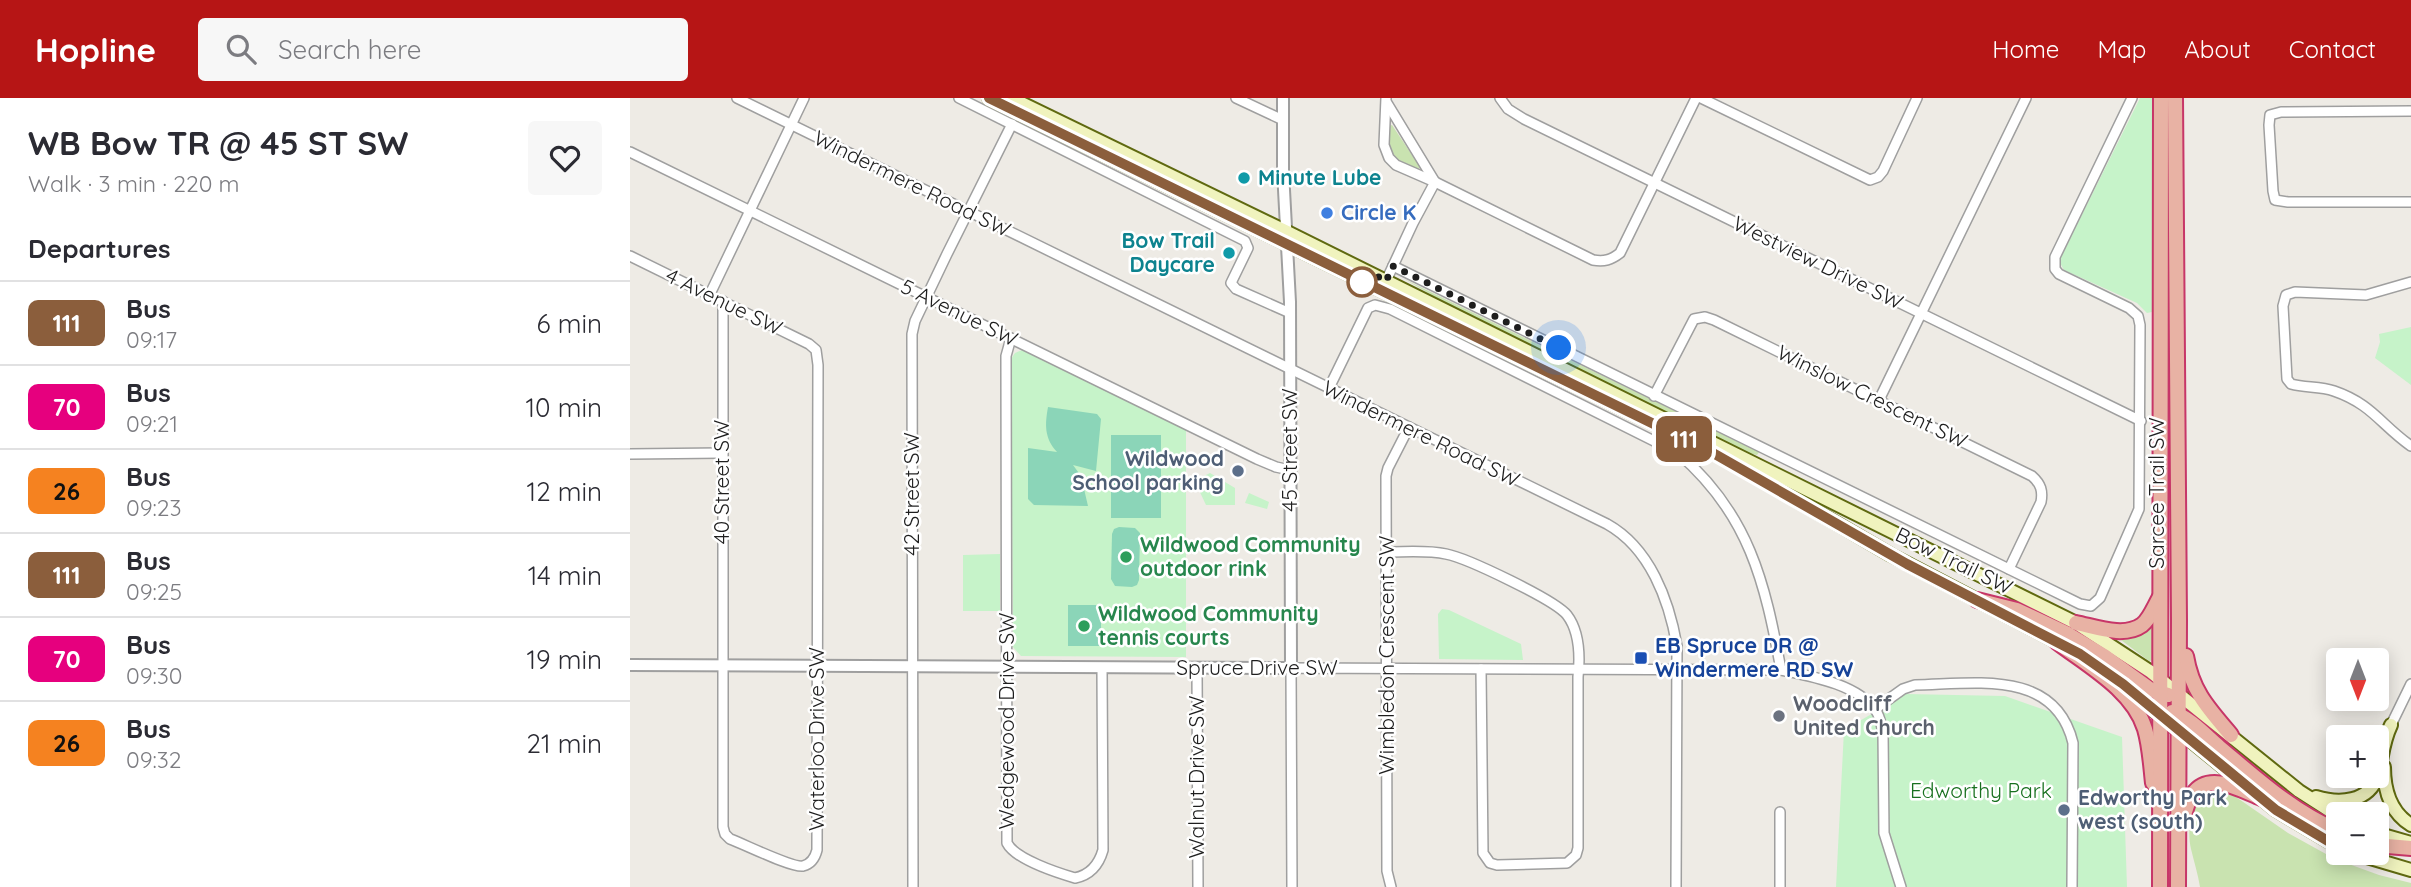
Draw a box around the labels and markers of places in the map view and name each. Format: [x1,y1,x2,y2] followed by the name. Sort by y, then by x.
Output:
[1258,164,1381,190] place label: Minute Lube
[1236,170,1252,186] marker: Minute Lube
[1341,199,1416,225] place label: Circle K
[1319,205,1335,221] marker: Circle K
[1122,227,1215,277] place label: Bow Trail Daycare
[1221,245,1237,261] marker: Bow Trail Daycare
[1347,267,1377,297] unlabelled marker
[1072,445,1224,495] place label: Wildwood School parking
[1230,463,1246,479] marker: Wildwood School parking
[1140,531,1361,581] place label: Wildwood Community outdoor rink
[1118,549,1134,565] marker: Wildwood Community outdoor rink
[1098,600,1319,650] place label: Wildwood Community tennis courts
[1076,618,1092,634] marker: Wildwood Community tennis courts
[1655,632,1853,682] place label: EB Spruce DR @ Windermere RD SW
[1633,650,1649,666] marker: EB Spruce DR @ Windermere RD SW
[1793,690,1935,740] place label: Woodcliff United Church
[1771,708,1787,724] marker: Woodcliff United Church
[2078,784,2227,834] place label: Edworthy Park west (south)
[2056,802,2072,818] marker: Edworthy Park west (south)

